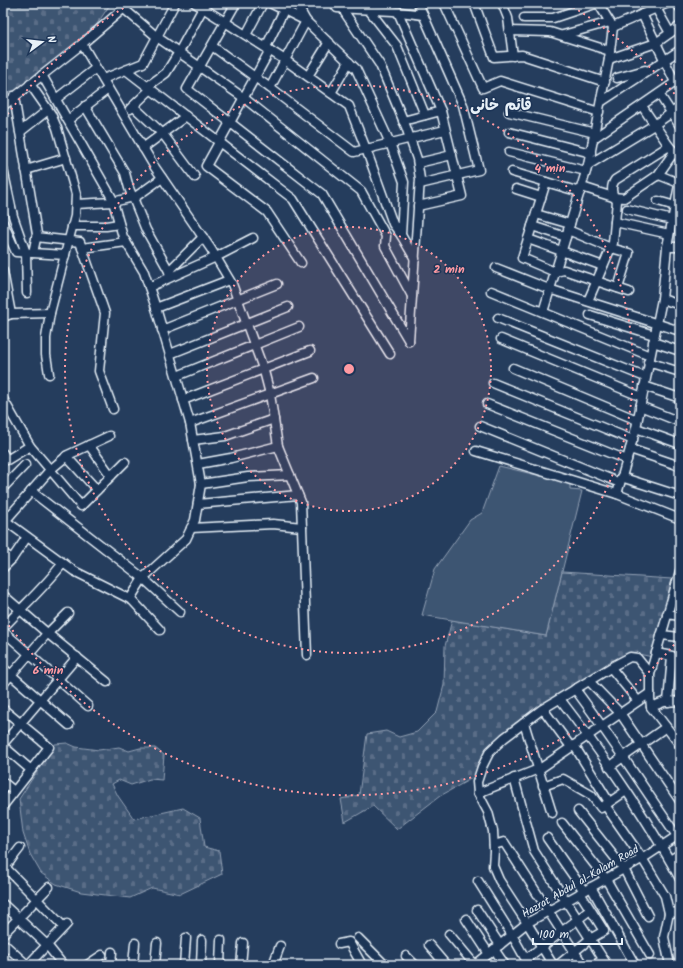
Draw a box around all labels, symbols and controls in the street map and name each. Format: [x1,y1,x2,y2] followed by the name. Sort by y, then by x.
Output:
[22,22,62,62] north arrow
[41,34,60,45] text: N
[470,94,532,118] district label: قائم خانى
[535,159,566,178] text: 4 min
[433,260,465,279] text: 2 min
[342,362,356,376] centre of rings
[33,661,64,680] text: 6 min
[518,841,643,923] street label: Hazrat Abdul al-Kalam Road
[533,920,622,946] scale bar
[539,925,570,944] text: 100 m

